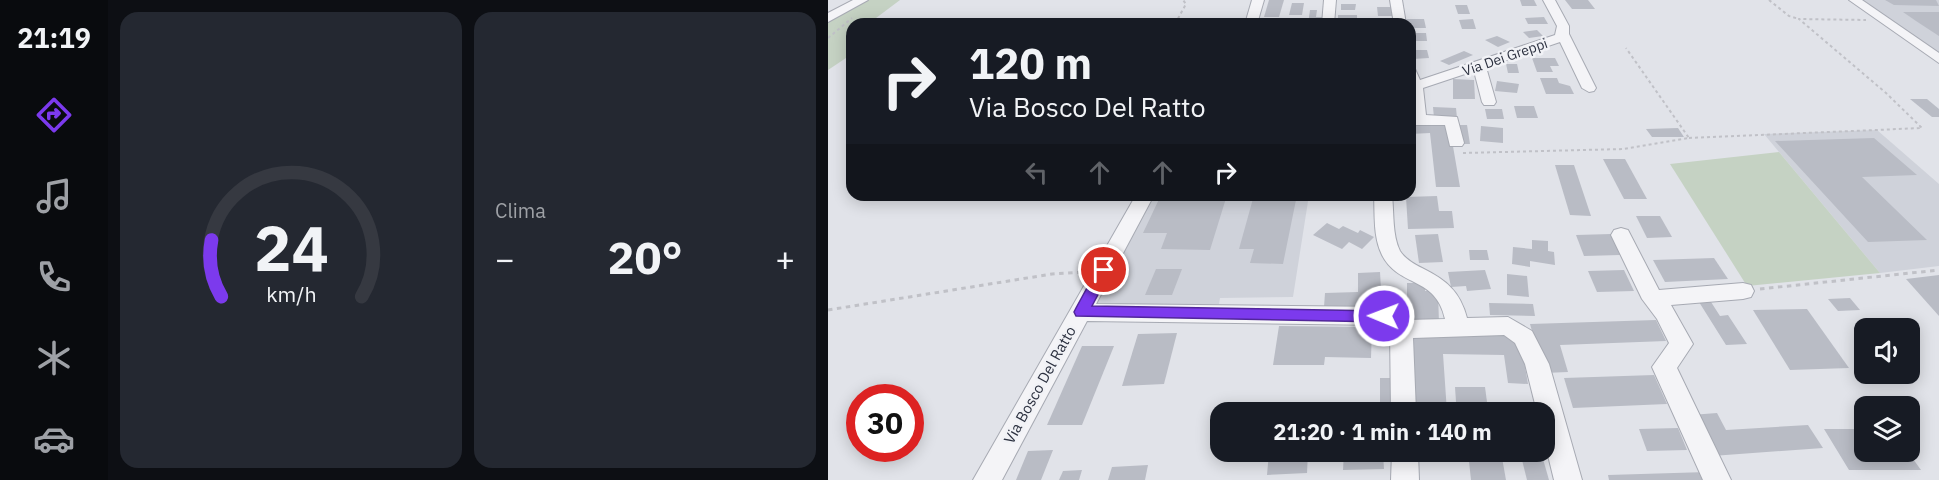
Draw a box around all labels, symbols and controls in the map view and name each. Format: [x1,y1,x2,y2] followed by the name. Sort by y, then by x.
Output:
[17,20,91,55] text: 21:19
[1460,34,1550,80] street label: Via Dei Greppi
[969,36,1092,91] text: 120 m
[870,42,948,120] icon: right
[969,89,1206,124] text: Via Bosco Del Ratto
[33,94,75,136] icon: directions
[1020,156,1053,189] icon: left
[1083,156,1116,189] icon: ahead
[1146,156,1179,189] icon: ahead
[1209,156,1242,189] icon: right
[33,175,75,217] icon: music
[495,197,546,224] text: Clima
[254,207,328,288] text: 24
[607,228,683,286] text: 20°
[495,237,515,280] text: −
[775,237,795,280] text: +
[1078,244,1129,295] pin
[1087,253,1120,286] icon: arrive
[33,256,75,298] icon: phone
[266,280,316,308] text: km/h
[1352,284,1416,348] position arrow
[1854,318,1920,462] map controls
[1854,318,1920,384] button: sound
[999,323,1080,447] street label: Via Bosco Del Ratto
[33,337,75,379] icon: climate
[846,384,924,462] speed limit sign: 30
[1854,396,1920,462] button: layers
[1273,417,1492,446] text: 21:20 · 1 min · 140 m
[33,418,75,460] icon: car

